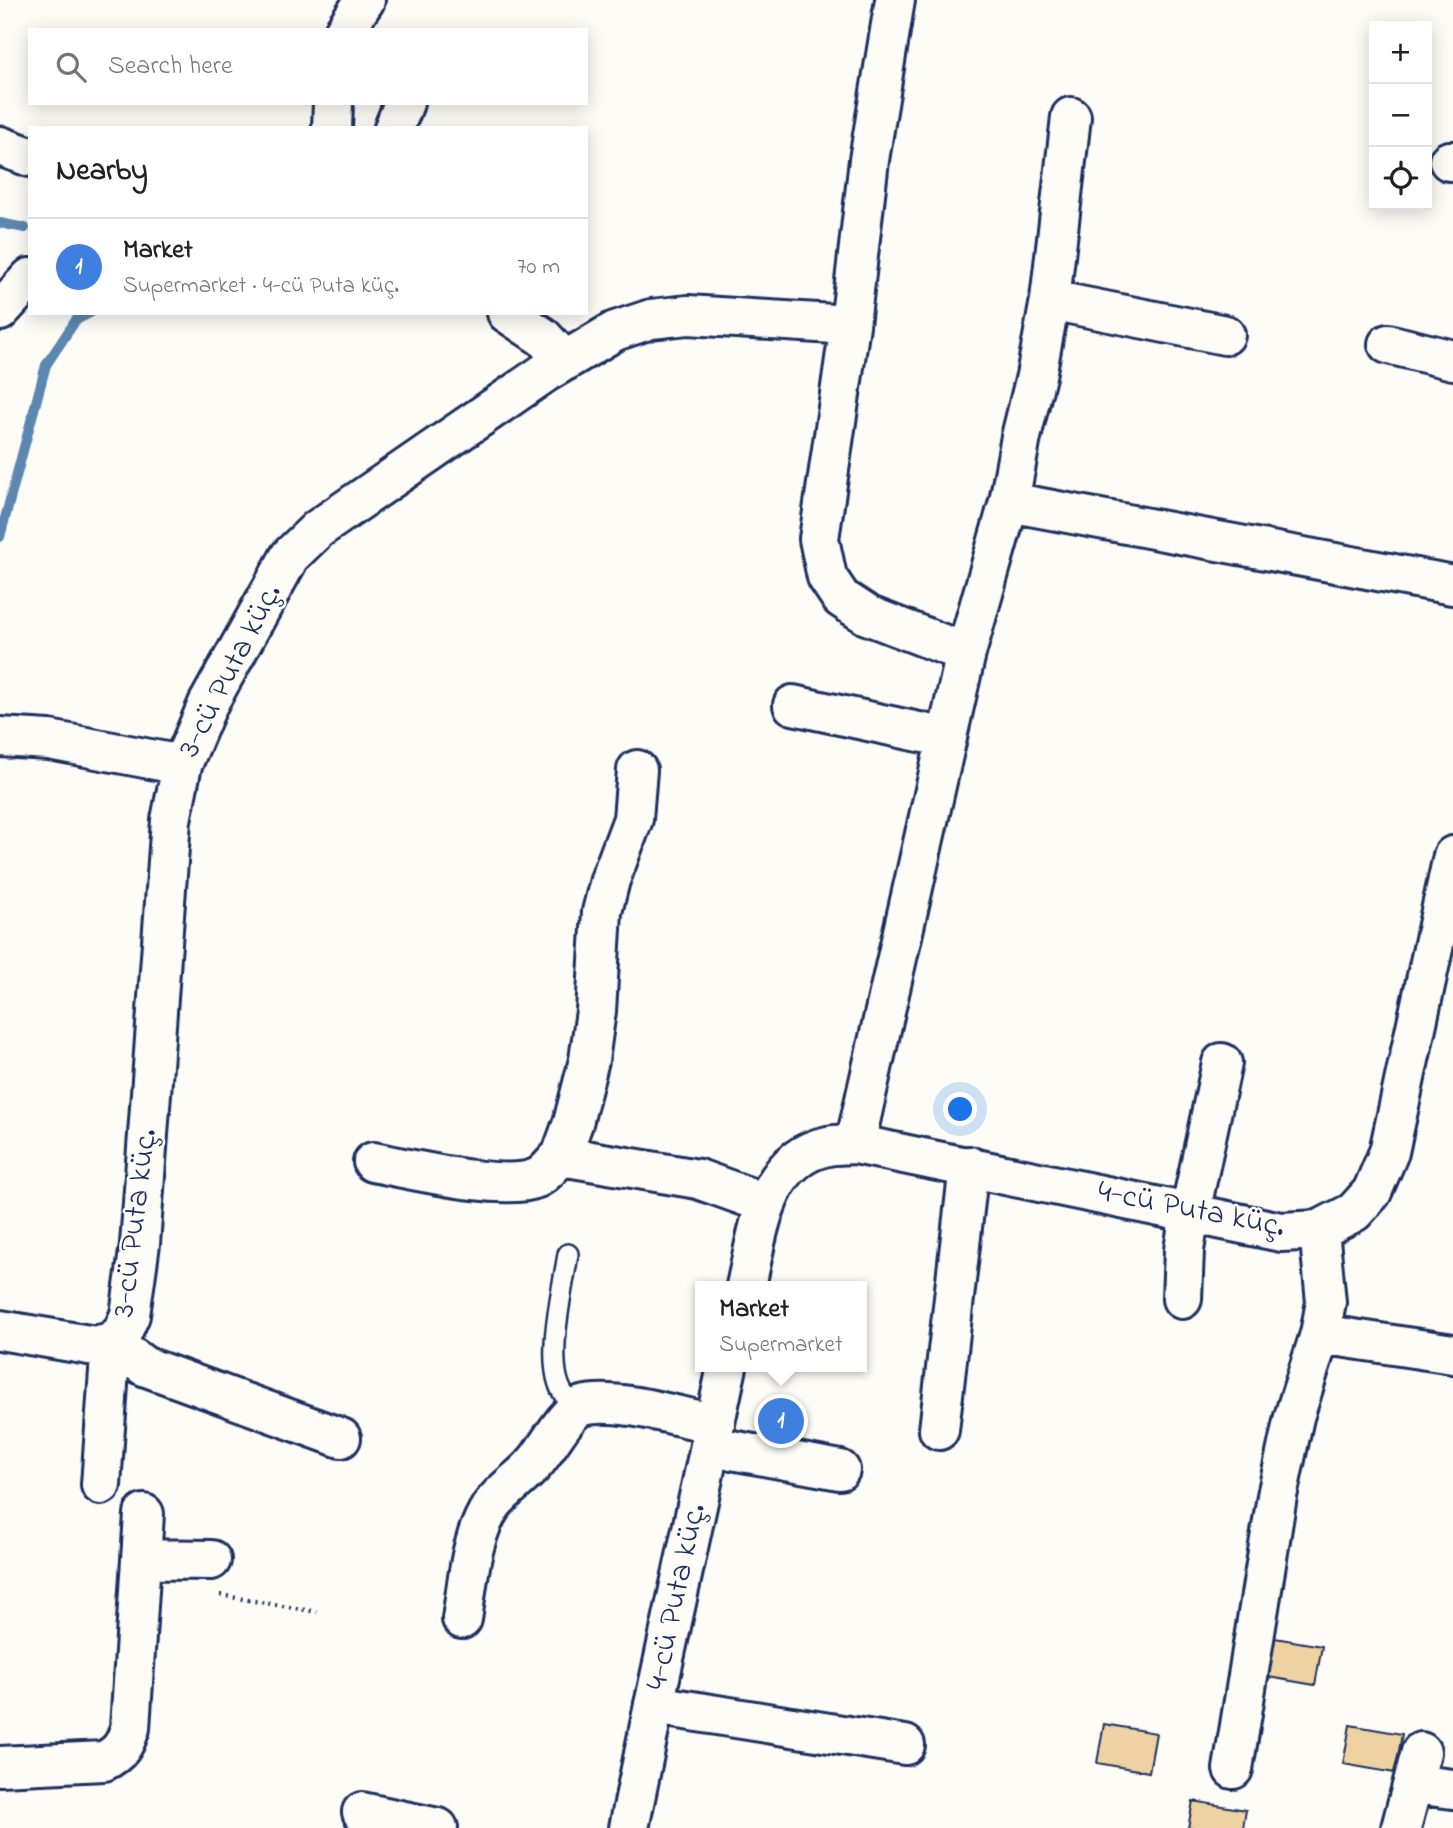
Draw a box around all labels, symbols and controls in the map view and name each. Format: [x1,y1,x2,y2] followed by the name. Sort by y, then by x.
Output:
[1369,21,1432,210] map controls
[1369,21,1432,84] button: +
[28,28,588,105] search box
[52,48,90,86] icon: search
[108,48,233,86] text: Search here
[1369,84,1432,147] button: −
[1369,147,1432,210] button: locate
[56,150,148,194] text: Nearby
[123,232,193,270] text: Market
[75,251,83,284] text: 1
[517,251,560,284] text: 70 m
[123,270,399,303] text: Supermarket · 4-cü Puta küç.
[167,576,295,766] street label: 3-cü Puta küç.
[943,1092,977,1126] your location
[101,1126,171,1320] street label: 3-cü Puta küç.
[1094,1169,1288,1251] street label: 4-cü Puta küç.
[695,1281,867,1372] popup
[719,1291,789,1329] text: Market
[719,1329,843,1362] text: Supermarket
[758,1395,804,1447] pin: 1
[634,1499,720,1695] street label: 4-cü Puta küç.

